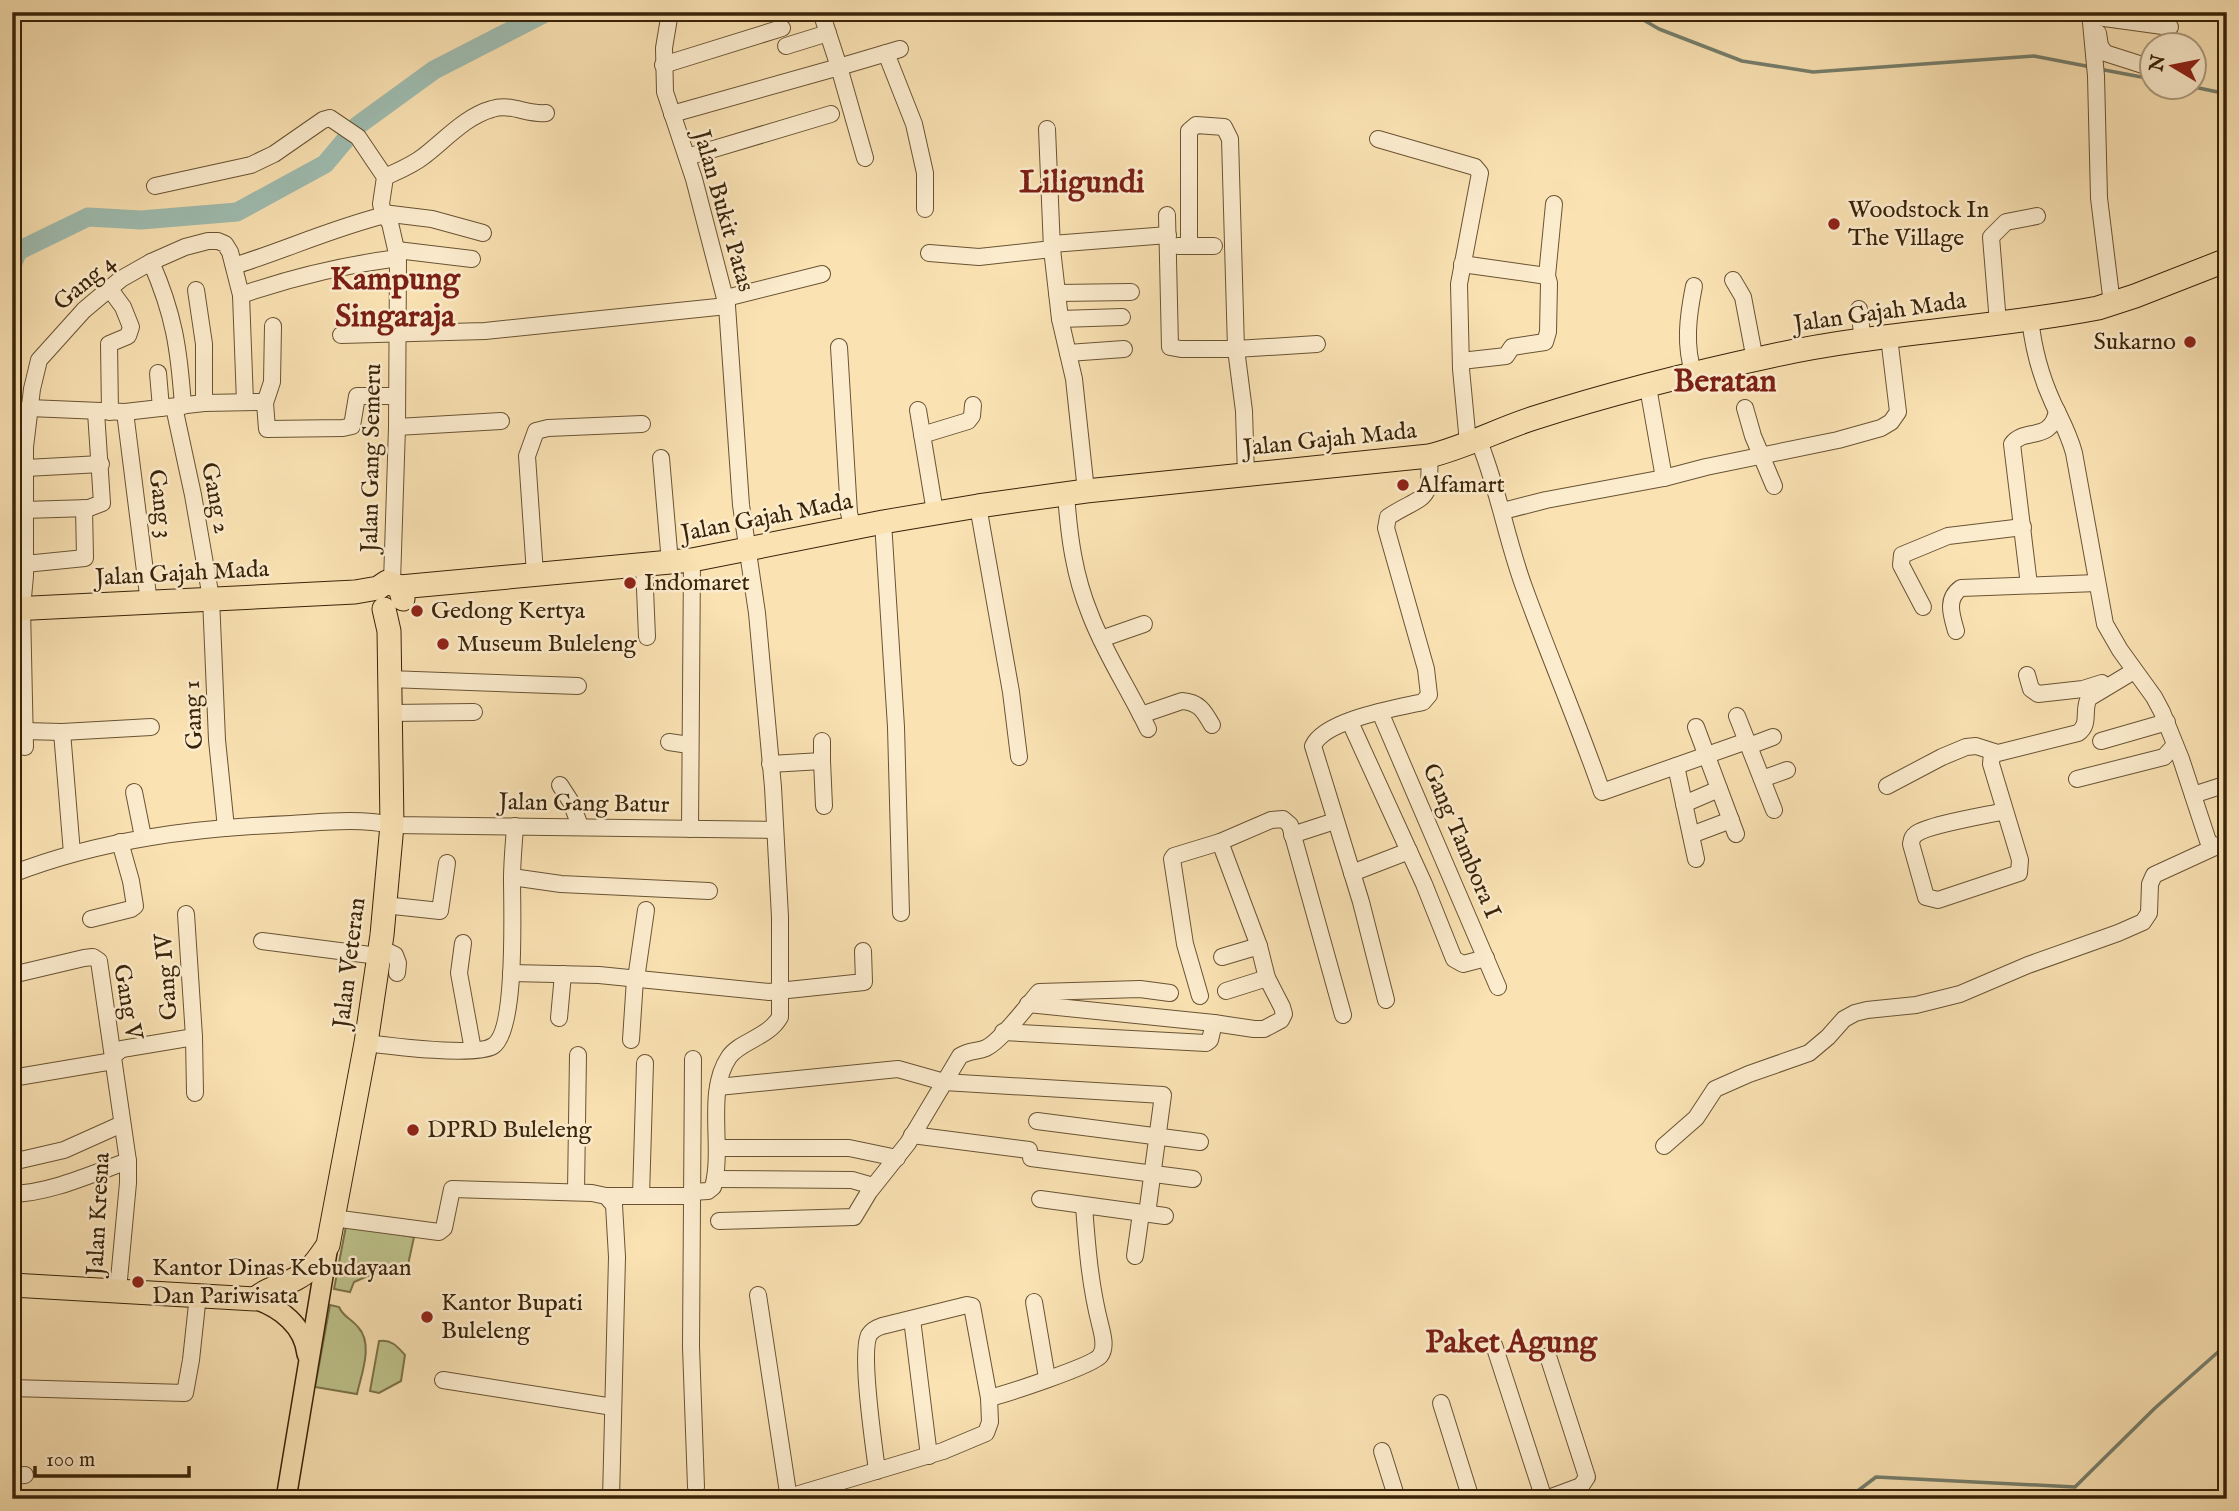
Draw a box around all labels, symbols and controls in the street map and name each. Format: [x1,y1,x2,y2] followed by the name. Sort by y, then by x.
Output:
[2138,32,2208,102] north arrow
[2145,53,2172,75] text: N
[684,124,761,295] street label: Jalan Bukit Patas
[1019,163,1145,204] district label: Liligundi
[1848,195,1990,254] place label: Woodstock In The Village
[1826,216,1842,232] marker: Woodstock In The Village
[47,248,123,318] street label: Gang 4
[330,260,462,338] district label: Kampung Singaraja
[1789,285,1969,341] street label: Jalan Gajah Mada
[2094,327,2176,358] place label: Sukarno
[2182,334,2198,350] marker: Sukarno
[1673,362,1777,403] district label: Beratan
[355,363,389,556] street label: Jalan Gang Semeru
[1239,415,1419,465] street label: Jalan Gajah Mada
[193,460,237,536] street label: Gang 2
[140,468,180,540] street label: Gang 3
[1416,470,1505,501] place label: Alfamart
[1395,477,1411,493] marker: Alfamart
[676,486,856,550] street label: Jalan Gajah Mada
[91,554,270,594] street label: Jalan Gajah Mada
[644,568,750,599] place label: Indomaret
[622,575,638,591] marker: Indomaret
[431,596,586,627] place label: Gedong Kertya
[409,603,425,619] marker: Gedong Kertya
[457,629,637,660] place label: Museum Buleleng
[435,636,451,652] marker: Museum Buleleng
[177,680,211,750] street label: Gang 1
[1414,759,1508,923] street label: Gang Tambora I
[495,787,670,821] street label: Jalan Gang Batur
[326,896,373,1033] street label: Jalan Veteran
[148,931,185,1021] street label: Gang IV
[105,962,149,1043] street label: Gang V
[427,1115,593,1146] place label: DPRD Buleleng
[405,1122,421,1138] marker: DPRD Buleleng
[80,1151,118,1279] street label: Jalan Kresna
[152,1253,412,1312] place label: Kantor Dinas Kebudayaan Dan Pariwisata
[130,1274,146,1290] marker: Kantor Dinas Kebudayaan Dan Pariwisata
[441,1288,583,1347] place label: Kantor Bupati Buleleng
[419,1309,435,1325] marker: Kantor Bupati Buleleng
[1425,1323,1598,1364] district label: Paket Agung
[35,1434,189,1478] scale bar
[46,1447,95,1474] text: 100 m

